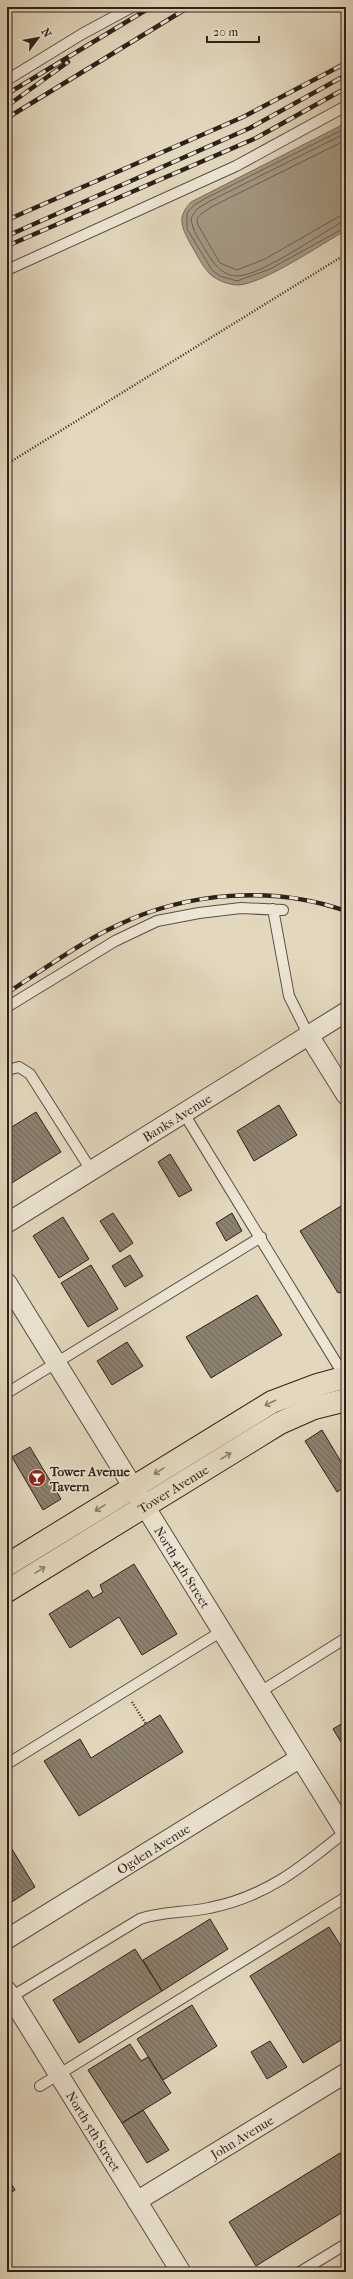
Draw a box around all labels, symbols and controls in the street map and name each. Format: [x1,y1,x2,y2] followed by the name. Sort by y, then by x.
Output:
[18,18,58,58] north arrow
[207,18,259,44] scale bar
[213,25,238,39] text: 20 m
[38,26,54,40] text: N
[140,1090,214,1144] street label: Banks Avenue
[265,1400,277,1408] one-way arrow
[220,1451,231,1460] one-way arrow
[135,1461,212,1516] street label: Tower Avenue
[49,1464,131,1494] place label: Tower Avenue Tavern
[154,1467,165,1475] one-way arrow
[27,1468,47,1488] bar icon: Tower Avenue Tavern
[94,1504,106,1512] one-way arrow
[152,1524,214,1611] street label: North 4th Street
[34,1566,46,1574] one-way arrow
[114,1820,193,1877] street label: Ogden Avenue
[63,2089,124,2174] street label: North 5th Street
[207,2112,276,2162] street label: John Avenue

